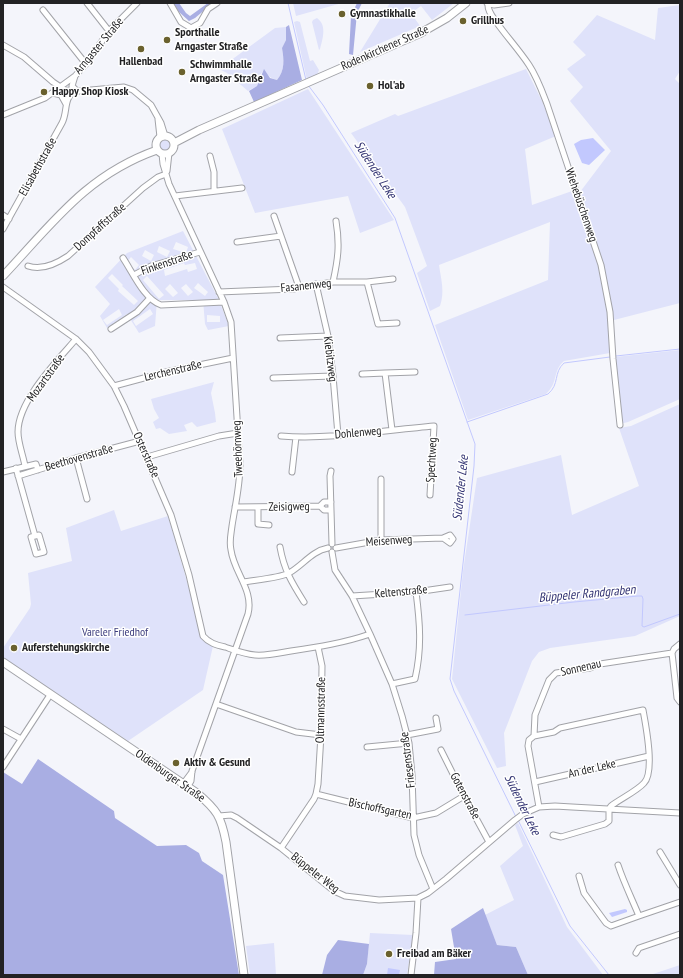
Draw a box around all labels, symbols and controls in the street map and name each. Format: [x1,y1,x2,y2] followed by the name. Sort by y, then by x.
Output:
[350,7,416,21] place label: Gymnastikhalle
[337,9,347,19] marker: Gymnastikhalle
[471,14,504,28] place label: Grillhus
[71,15,127,77] street label: Arngaster Straße
[458,16,468,26] marker: Grillhus
[339,22,431,74] street label: Rodenkirchener Straße
[175,26,248,54] place label: Sporthalle Arngaster Straße
[162,35,172,45] marker: Sporthalle Arngaster Straße
[136,44,146,54] marker: Hallenbad
[119,55,163,69] place label: Hallenbad
[190,58,263,86] place label: Schwimmhalle Arngaster Straße
[177,67,187,77] marker: Schwimmhalle Arngaster Straße
[378,79,405,93] place label: Hol'ab
[365,81,375,91] marker: Hol'ab
[52,85,128,99] place label: Happy Shop Kiosk
[39,87,49,97] marker: Happy Shop Kiosk
[16,135,60,199] street label: Elisabethstraße
[351,138,399,202] water label: Südender Leke
[562,166,600,244] street label: Wiehebüschenweg
[71,200,129,254] street label: Dompfaffstraße
[139,247,195,279] street label: Finkenstraße
[280,276,332,296] street label: Fasanenweg
[320,335,340,383] street label: Kiebitzweg
[24,352,68,404] street label: Mozartstraße
[143,357,203,385] street label: Lerchenstraße
[230,420,246,478] street label: Tweehörnweg
[334,424,382,442] street label: Dohlenweg
[130,430,162,480] street label: Osterstraße
[424,437,440,483] street label: Spechtweg
[43,441,115,475] street label: Beethovenstraße
[450,455,472,521] water label: Südender Leke
[268,499,310,515] street label: Zeisigweg
[365,532,413,550] street label: Meisenweg
[538,582,636,606] water label: Büppeler Randgraben
[374,583,428,601] street label: Keltenstraße
[82,626,148,640] park label: Vareler Friedhof
[22,641,110,655] place label: Auferstehungskirche
[9,643,19,653] marker: Auferstehungskirche
[559,656,603,680] street label: Sonnenau
[313,677,329,743] street label: Oltmannsstraße
[397,731,419,789] street label: Friesenstraße
[132,747,208,805] street label: Oldenburger Straße
[184,756,250,770] place label: Aktiv & Gesund
[567,757,617,781] street label: An der Leke
[171,758,181,768] marker: Aktiv & Gesund
[447,770,483,822] street label: Gotenstraße
[501,772,543,838] water label: Südender Leke
[347,795,413,823] street label: Bischoffsgarten
[288,850,342,896] street label: Büppeler Weg
[397,947,471,961] place label: Freibad am Bäker
[384,949,394,959] marker: Freibad am Bäker

